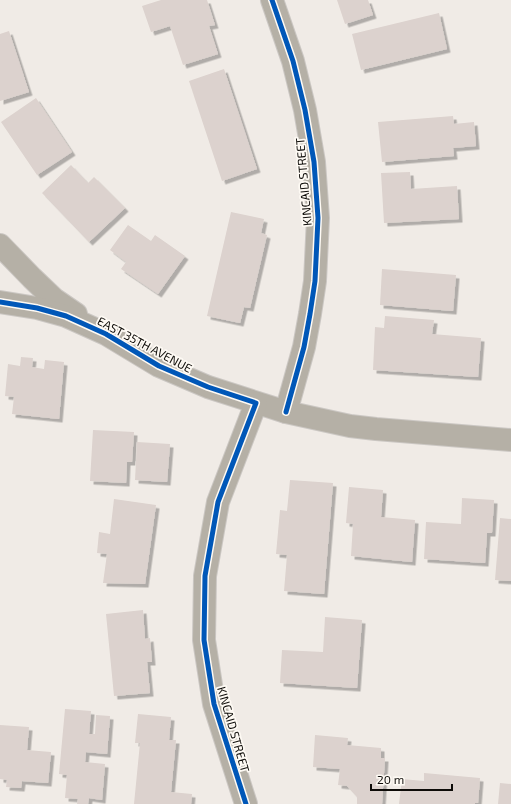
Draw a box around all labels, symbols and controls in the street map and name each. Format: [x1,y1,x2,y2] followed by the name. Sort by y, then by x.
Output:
[292,137,314,227] street label: KINCAID STREET
[95,313,195,375] street label: EAST 35TH AVENUE
[215,685,253,773] street label: KINCAID STREET
[371,766,452,792] scale bar
[377,772,404,786] text: 20 m

